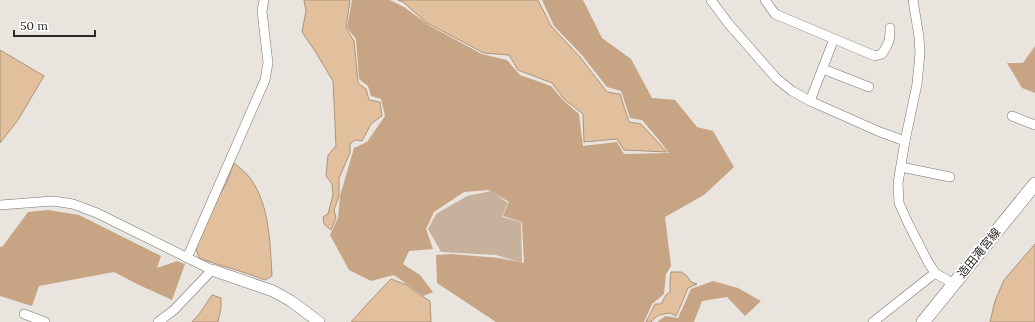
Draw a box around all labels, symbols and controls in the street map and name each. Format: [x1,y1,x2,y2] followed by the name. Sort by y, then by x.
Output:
[14,12,95,38] scale bar
[20,18,48,33] text: 50 m
[954,225,1003,281] street label: 造田滝宮線

